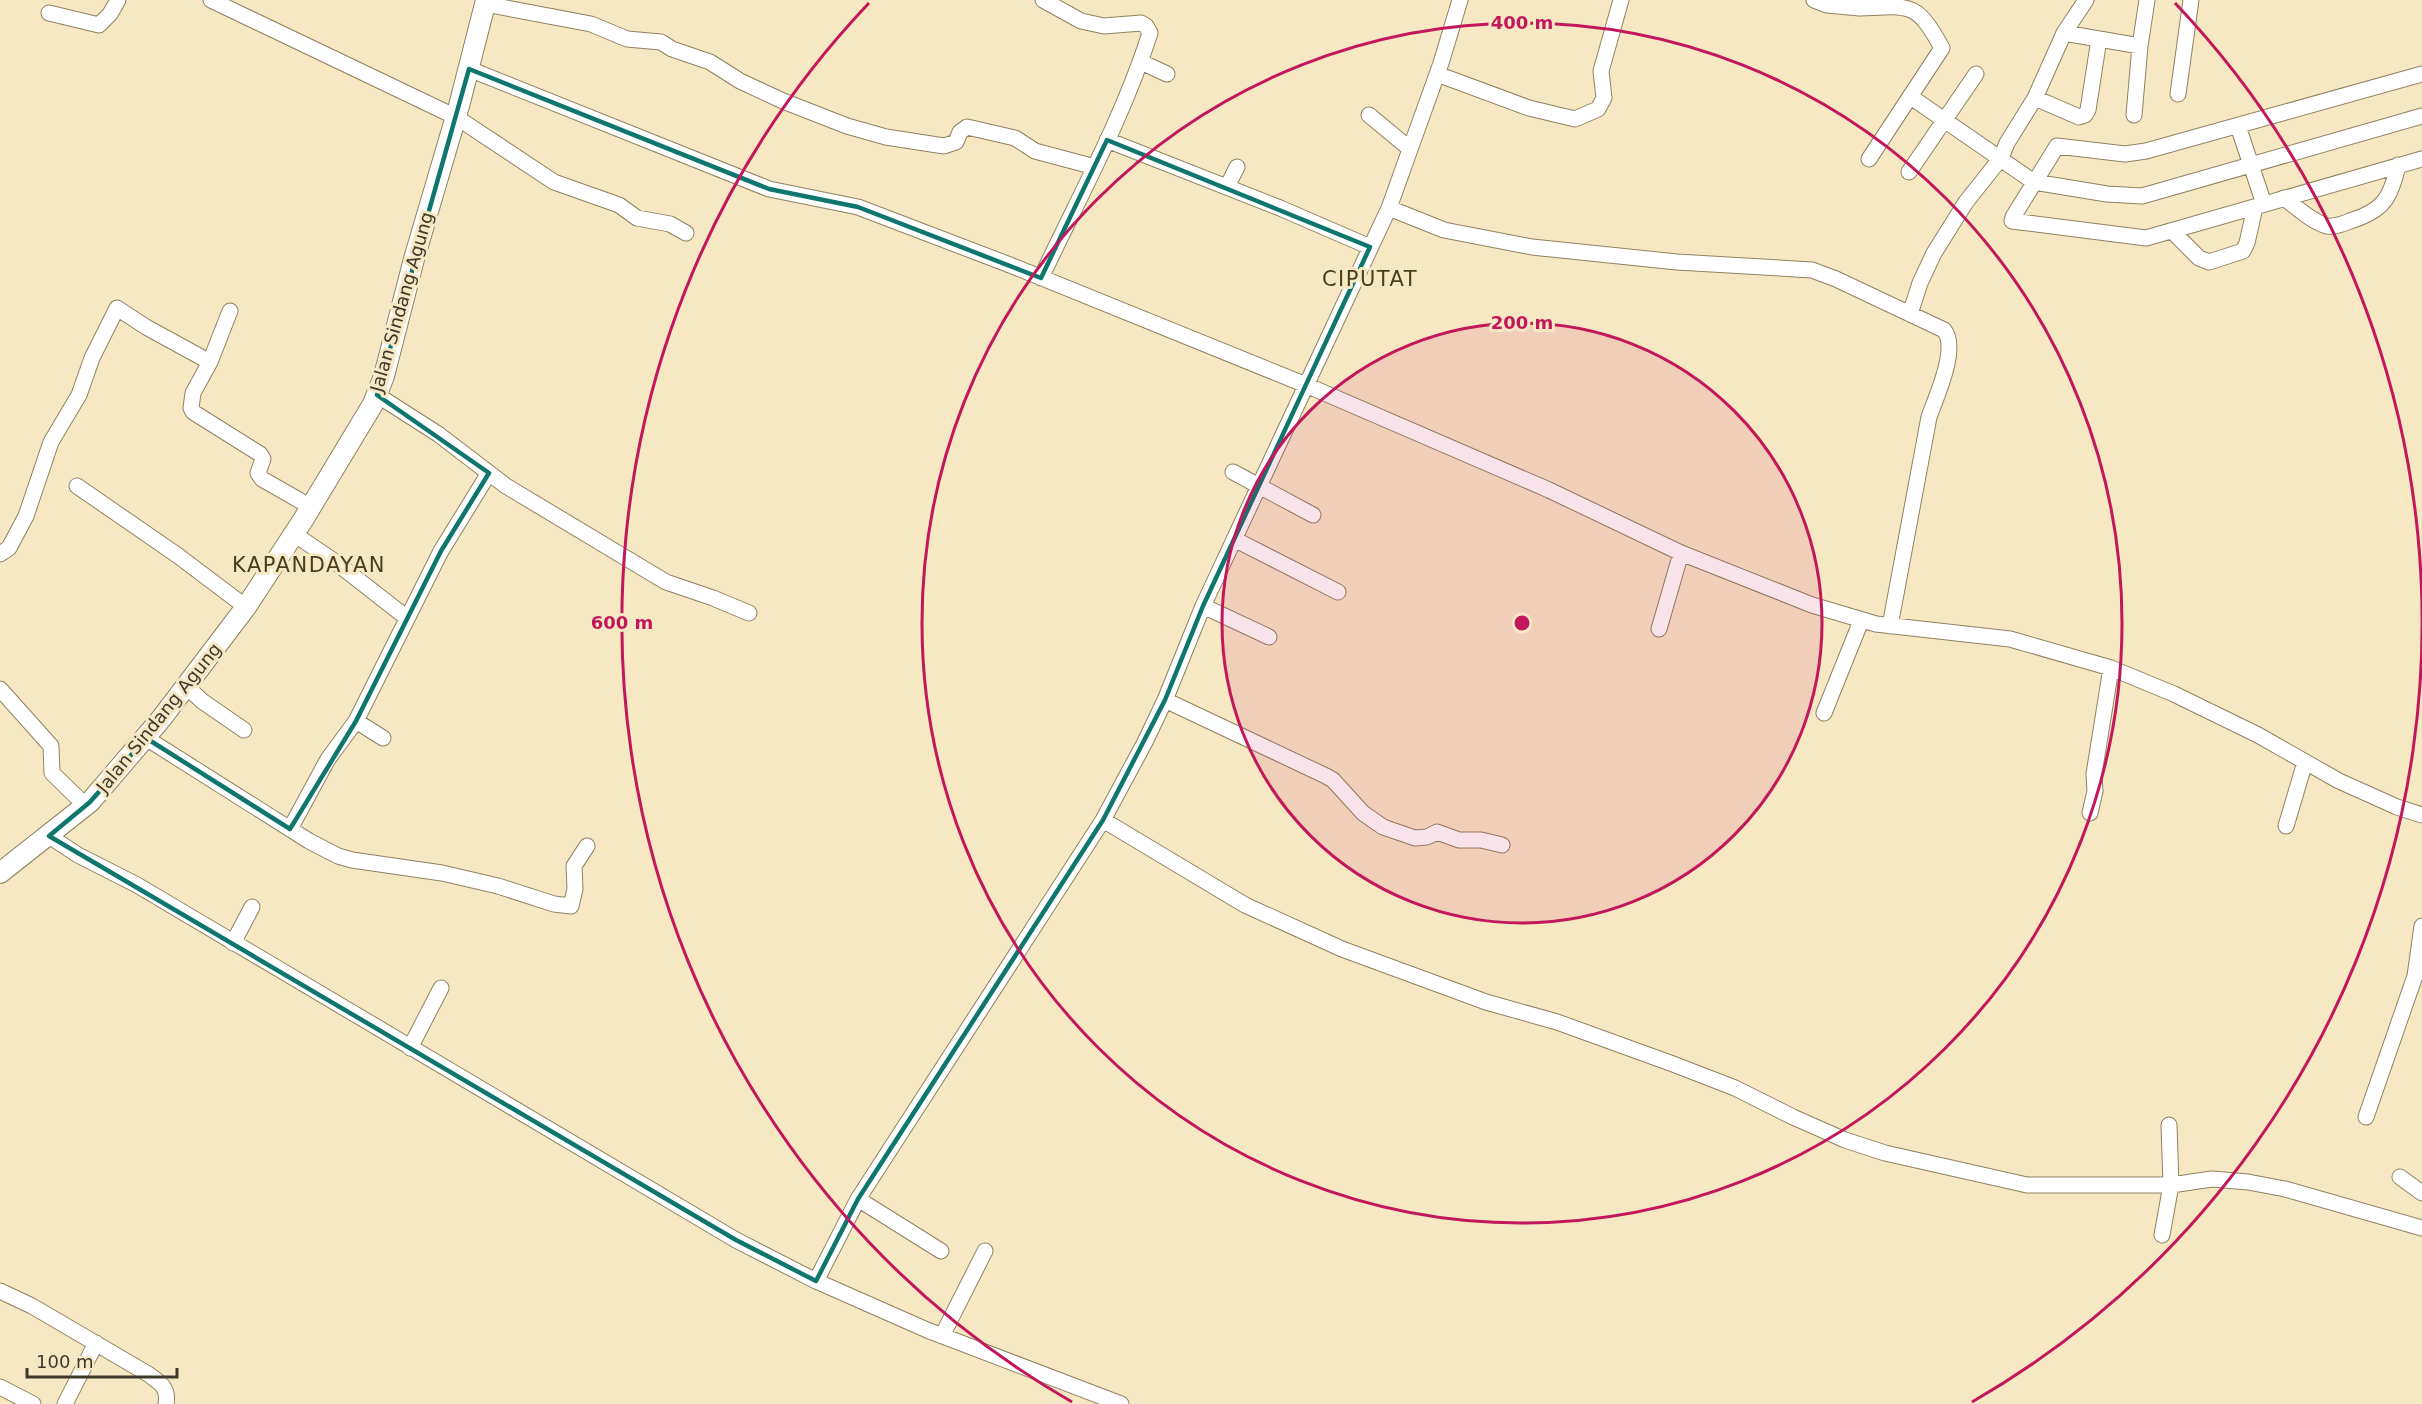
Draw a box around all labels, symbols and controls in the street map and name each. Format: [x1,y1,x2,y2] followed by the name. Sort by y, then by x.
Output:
[1491,12,1553,33] text: 400 m
[365,209,437,395] street label: Jalan Sindang Agung
[1322,267,1418,291] district label: CIPUTAT
[1491,312,1553,333] text: 200 m
[232,553,386,577] district label: KAPANDAYAN
[591,612,653,633] text: 600 m
[1512,613,1532,633] centre of rings
[91,639,225,797] street label: Jalan Sindang Agung
[27,1341,177,1379] scale bar
[36,1351,94,1372] text: 100 m

